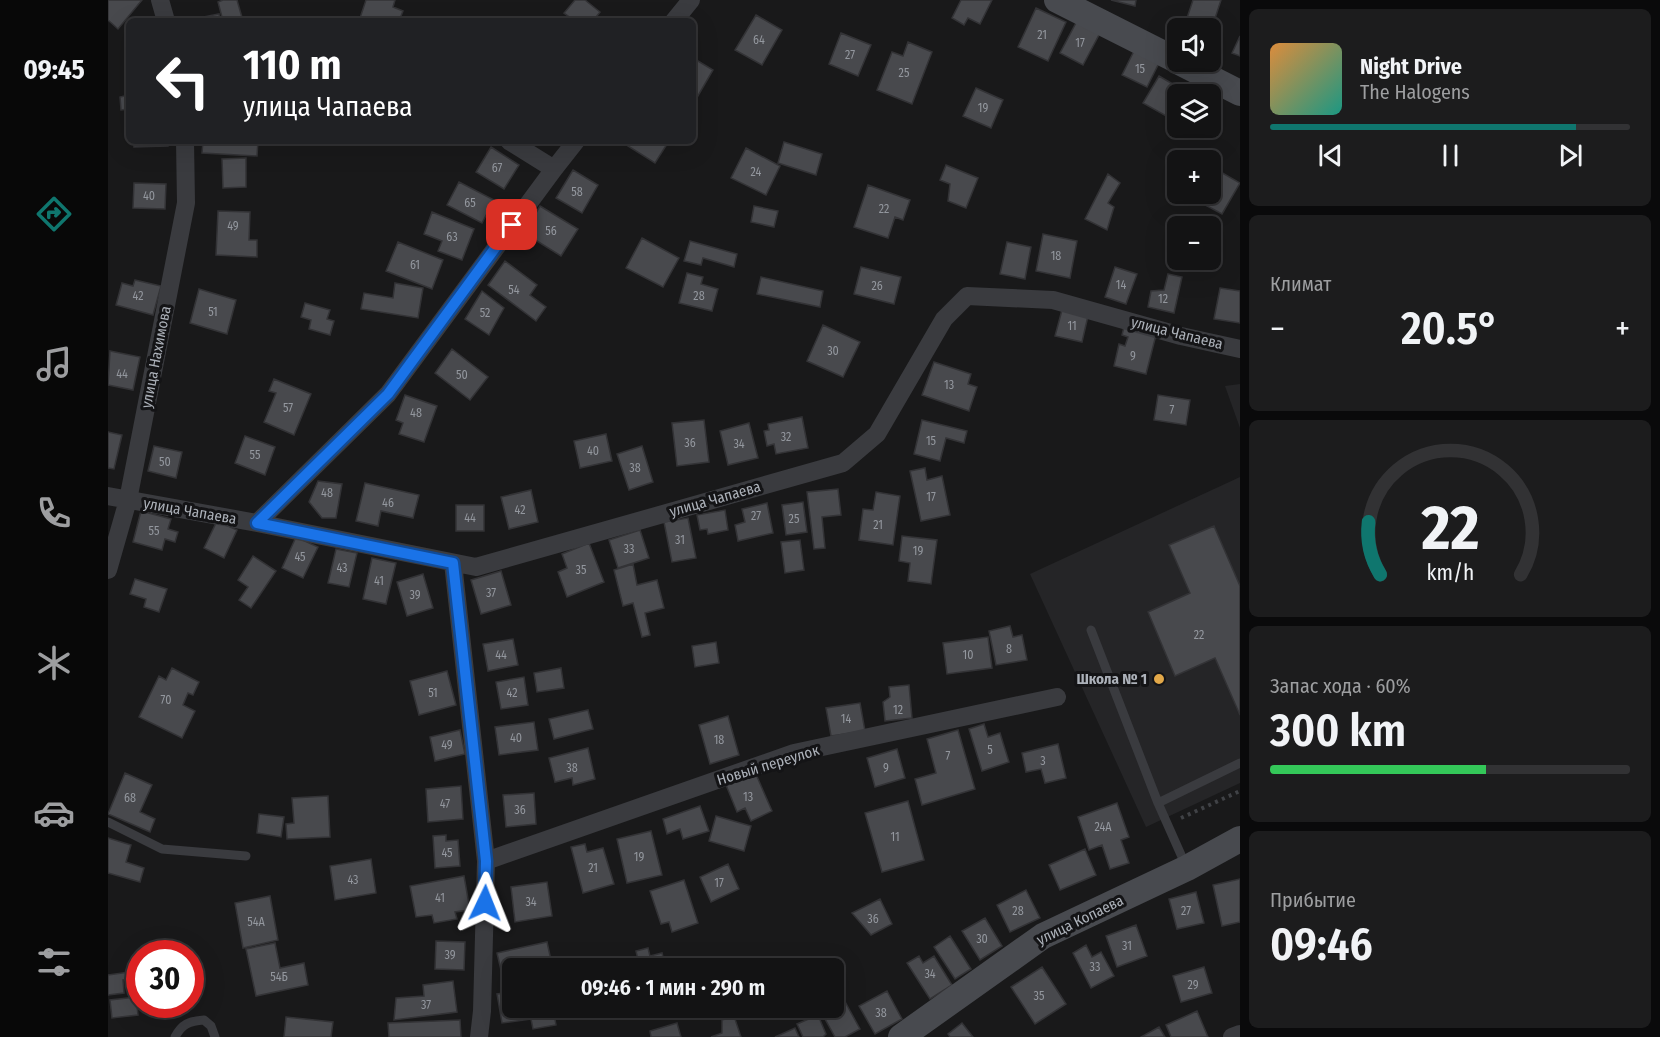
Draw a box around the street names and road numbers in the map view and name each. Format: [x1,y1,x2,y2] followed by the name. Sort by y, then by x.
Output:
[137,304,175,410] street label: улица Нахимова
[1129,313,1225,353] street label: улица Чапаева
[667,477,763,521] street label: улица Чапаева
[142,494,238,528] street label: улица Чапаева
[715,741,821,789] street label: Новый переулок
[1034,891,1126,949] street label: улица Копаева

